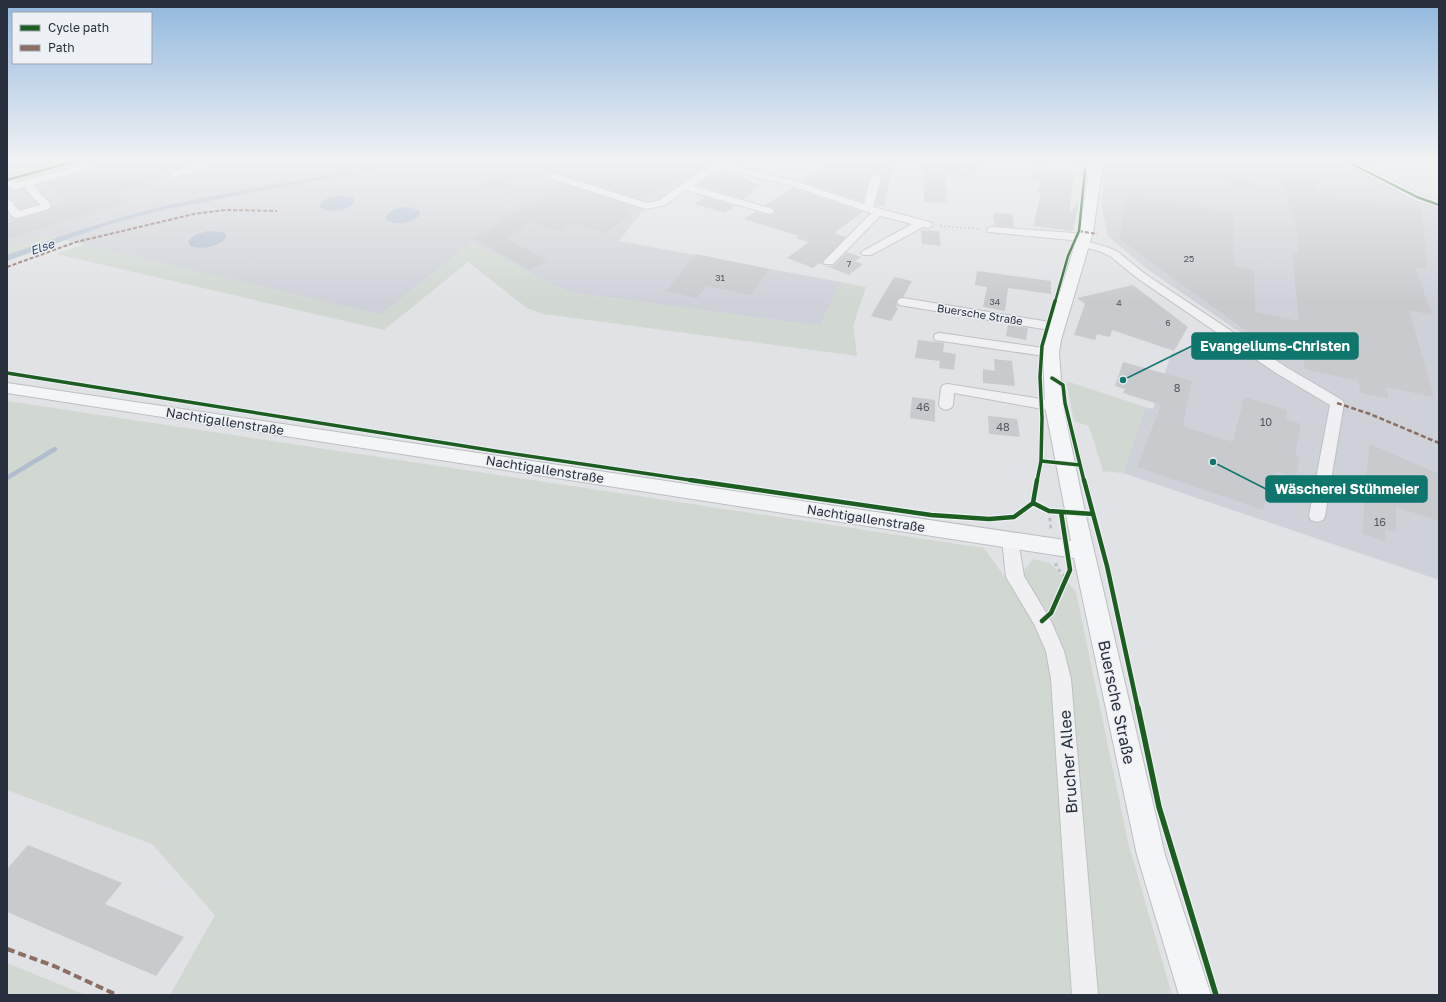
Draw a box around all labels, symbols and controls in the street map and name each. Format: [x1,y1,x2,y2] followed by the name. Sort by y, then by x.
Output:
[12,12,152,64] legend
[48,20,109,35] text: Cycle path
[48,40,75,55] text: Path
[28,236,57,258] water label: Else
[1184,253,1194,264] house number: 25
[847,258,852,269] house number: 7
[715,272,725,283] house number: 31
[990,296,1001,307] house number: 34
[1116,297,1122,308] house number: 4
[936,301,1024,327] street label: Buersche Straße
[1165,317,1171,328] house number: 6
[1192,333,1358,359] callout: Evangeliums-Christen
[1200,337,1350,354] text: Evangeliums-Christen
[1174,381,1181,394] house number: 8
[916,400,930,413] house number: 46
[165,404,285,438] street label: Nachtigallenstraße
[1260,415,1272,428] house number: 10
[996,420,1010,433] house number: 48
[485,452,605,486] street label: Nachtigallenstraße
[1266,476,1427,502] callout: Wäscherei Stühmeier
[1275,480,1420,497] text: Wäscherei Stühmeier
[806,501,926,535] street label: Nachtigallenstraße
[1374,515,1386,528] house number: 16
[1094,638,1140,766] street label: Buersche Straße
[1054,710,1082,814] street label: Brucher Allee

